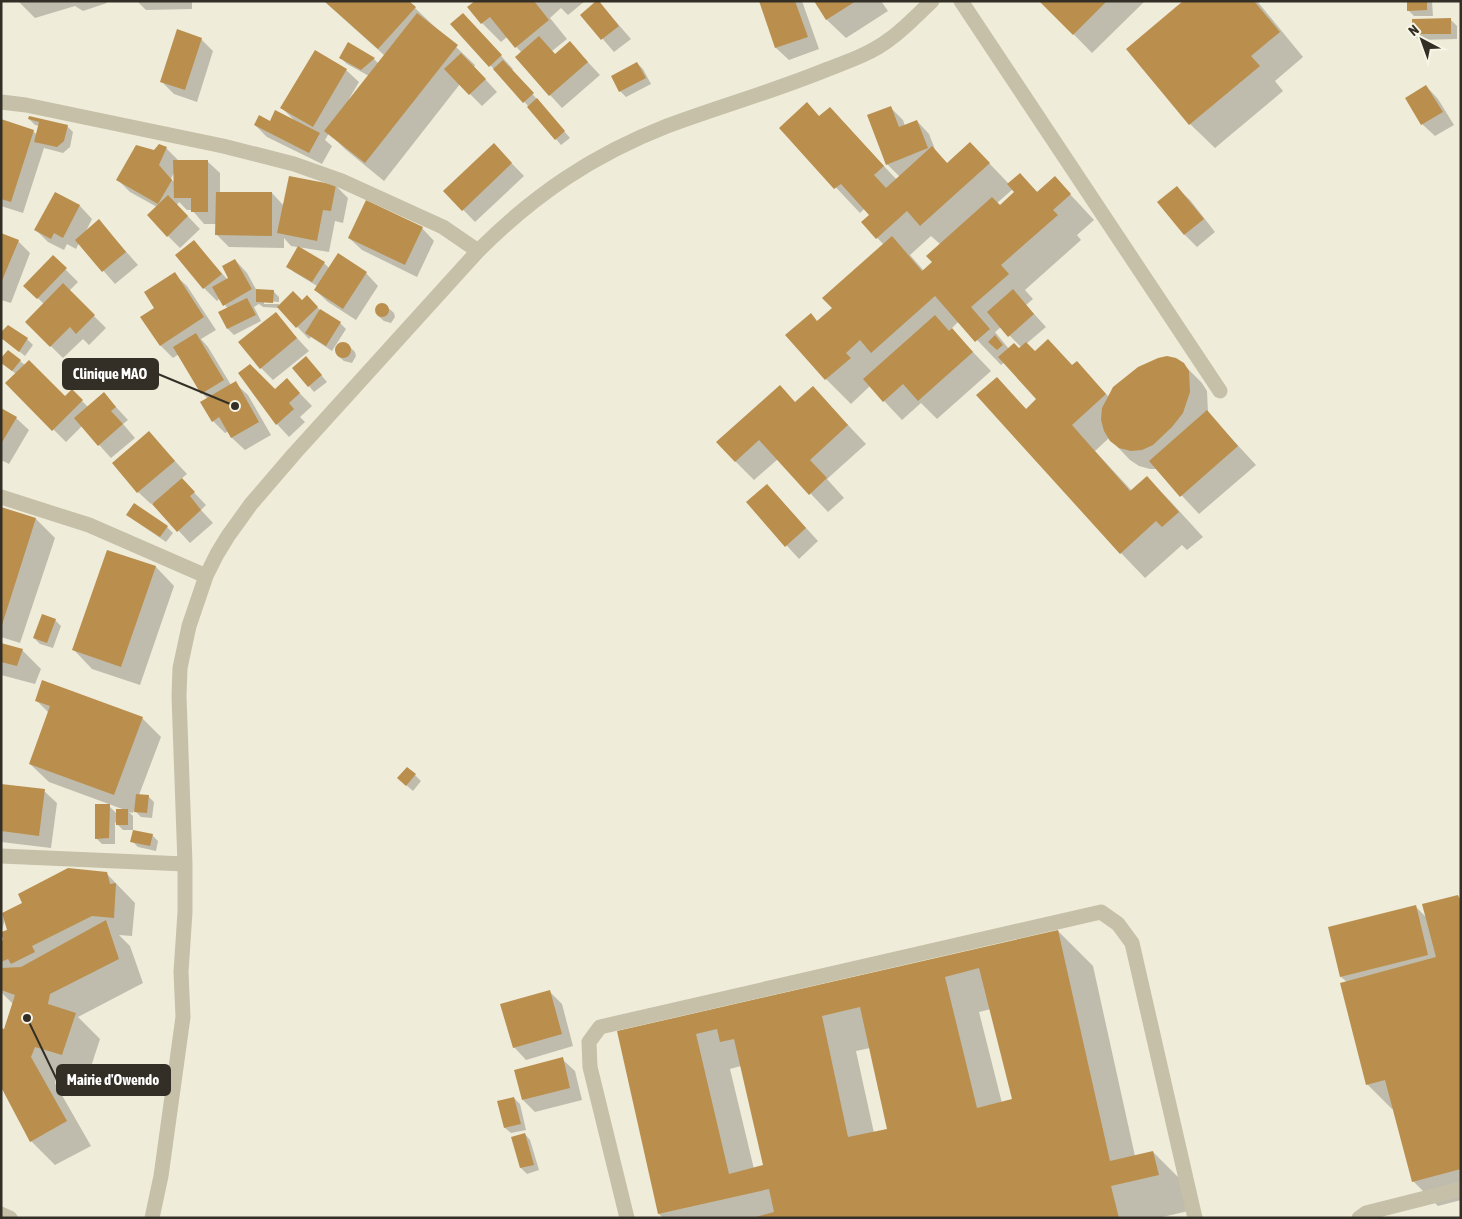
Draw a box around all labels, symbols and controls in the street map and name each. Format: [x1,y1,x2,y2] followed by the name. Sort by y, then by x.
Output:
[1397,15,1447,65] north arrow
[1405,21,1422,39] text: N
[63,359,158,389] callout: Clinique MAO
[73,365,147,382] text: Clinique MAO
[57,1065,170,1095] callout: Mairie d'Owendo
[67,1071,159,1088] text: Mairie d'Owendo

